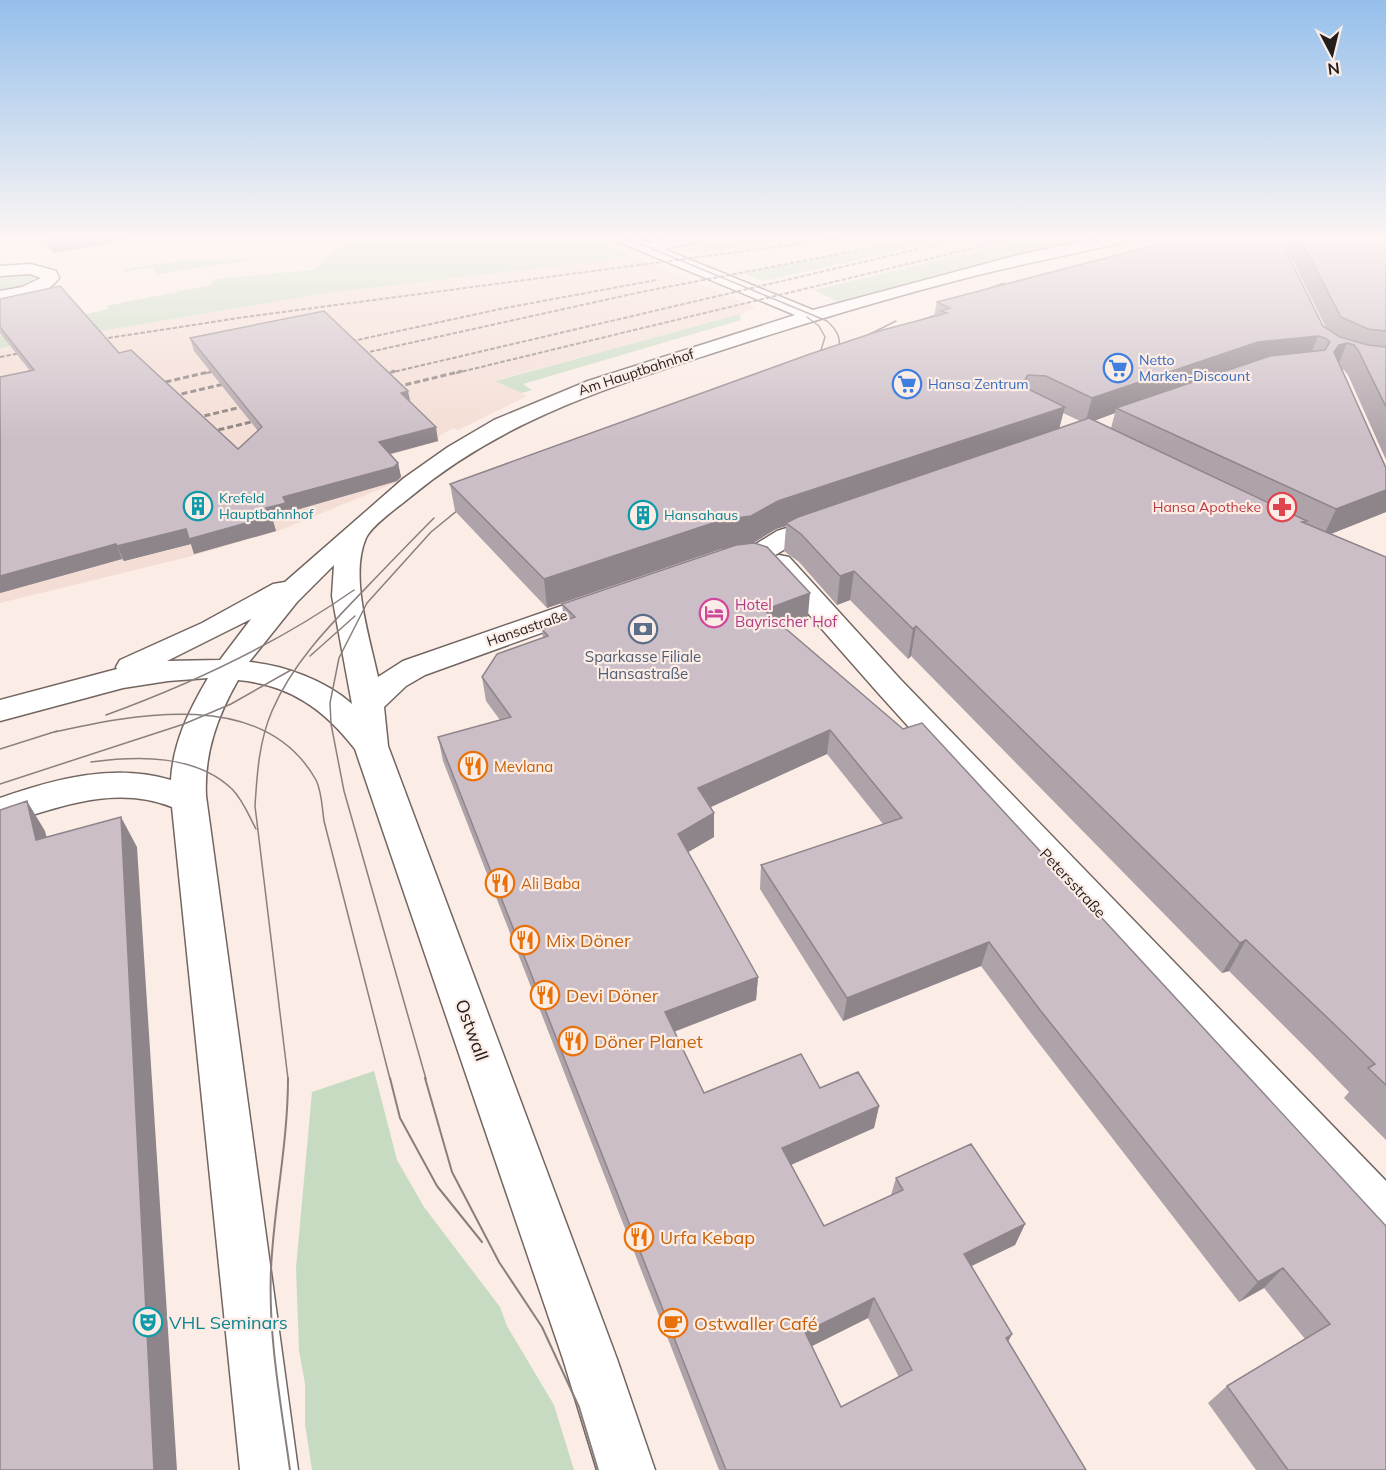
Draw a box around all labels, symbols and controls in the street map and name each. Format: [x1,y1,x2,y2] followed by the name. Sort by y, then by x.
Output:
[1302,24,1362,84] north arrow
[1327,58,1341,80] text: N
[576,345,696,399] street label: Am Hauptbahnhof
[1139,351,1250,385] place label: Netto Marken-Discount
[1102,352,1134,384] supermarket icon: Netto Marken-Discount
[891,368,923,400] supermarket icon: Hansa Zentrum
[928,375,1029,393] place label: Hansa Zentrum
[219,489,314,523] place label: Krefeld Hauptbahnhof
[182,490,214,522] building icon: Krefeld Hauptbahnhof
[1266,491,1298,523] pharmacy icon: Hansa Apotheke
[1153,498,1261,516] place label: Hansa Apotheke
[627,499,659,531] building icon: Hansahaus
[664,506,738,524] place label: Hansahaus
[735,595,838,631] place label: Hotel Bayrischer Hof
[698,597,730,629] hotel icon: Hotel Bayrischer Hof
[484,606,570,650] street label: Hansastraße
[627,613,659,645] bank icon: Sparkasse Filiale Hansastraße
[585,647,701,683] place label: Sparkasse Filiale Hansastraße
[457,750,489,782] restaurant icon: Mevlana
[494,757,553,776] place label: Mevlana
[1036,844,1110,922] street label: Petersstraße
[484,867,516,899] restaurant icon: Ali Baba
[521,874,580,893] place label: Ali Baba
[509,924,541,956] restaurant icon: Mix Döner
[546,929,631,952] place label: Mix Döner
[529,979,561,1011] restaurant icon: Devi Döner
[566,984,659,1007] place label: Devi Döner
[450,996,494,1064] street label: Ostwall
[557,1025,589,1057] restaurant icon: Döner Planet
[594,1030,703,1053] place label: Döner Planet
[623,1221,655,1253] restaurant icon: Urfa Kebap
[660,1226,755,1249] place label: Urfa Kebap
[132,1306,164,1338] theatre icon: VHL Seminars
[657,1307,689,1339] cafe icon: Ostwaller Café
[169,1311,288,1334] place label: VHL Seminars
[694,1312,817,1335] place label: Ostwaller Café

